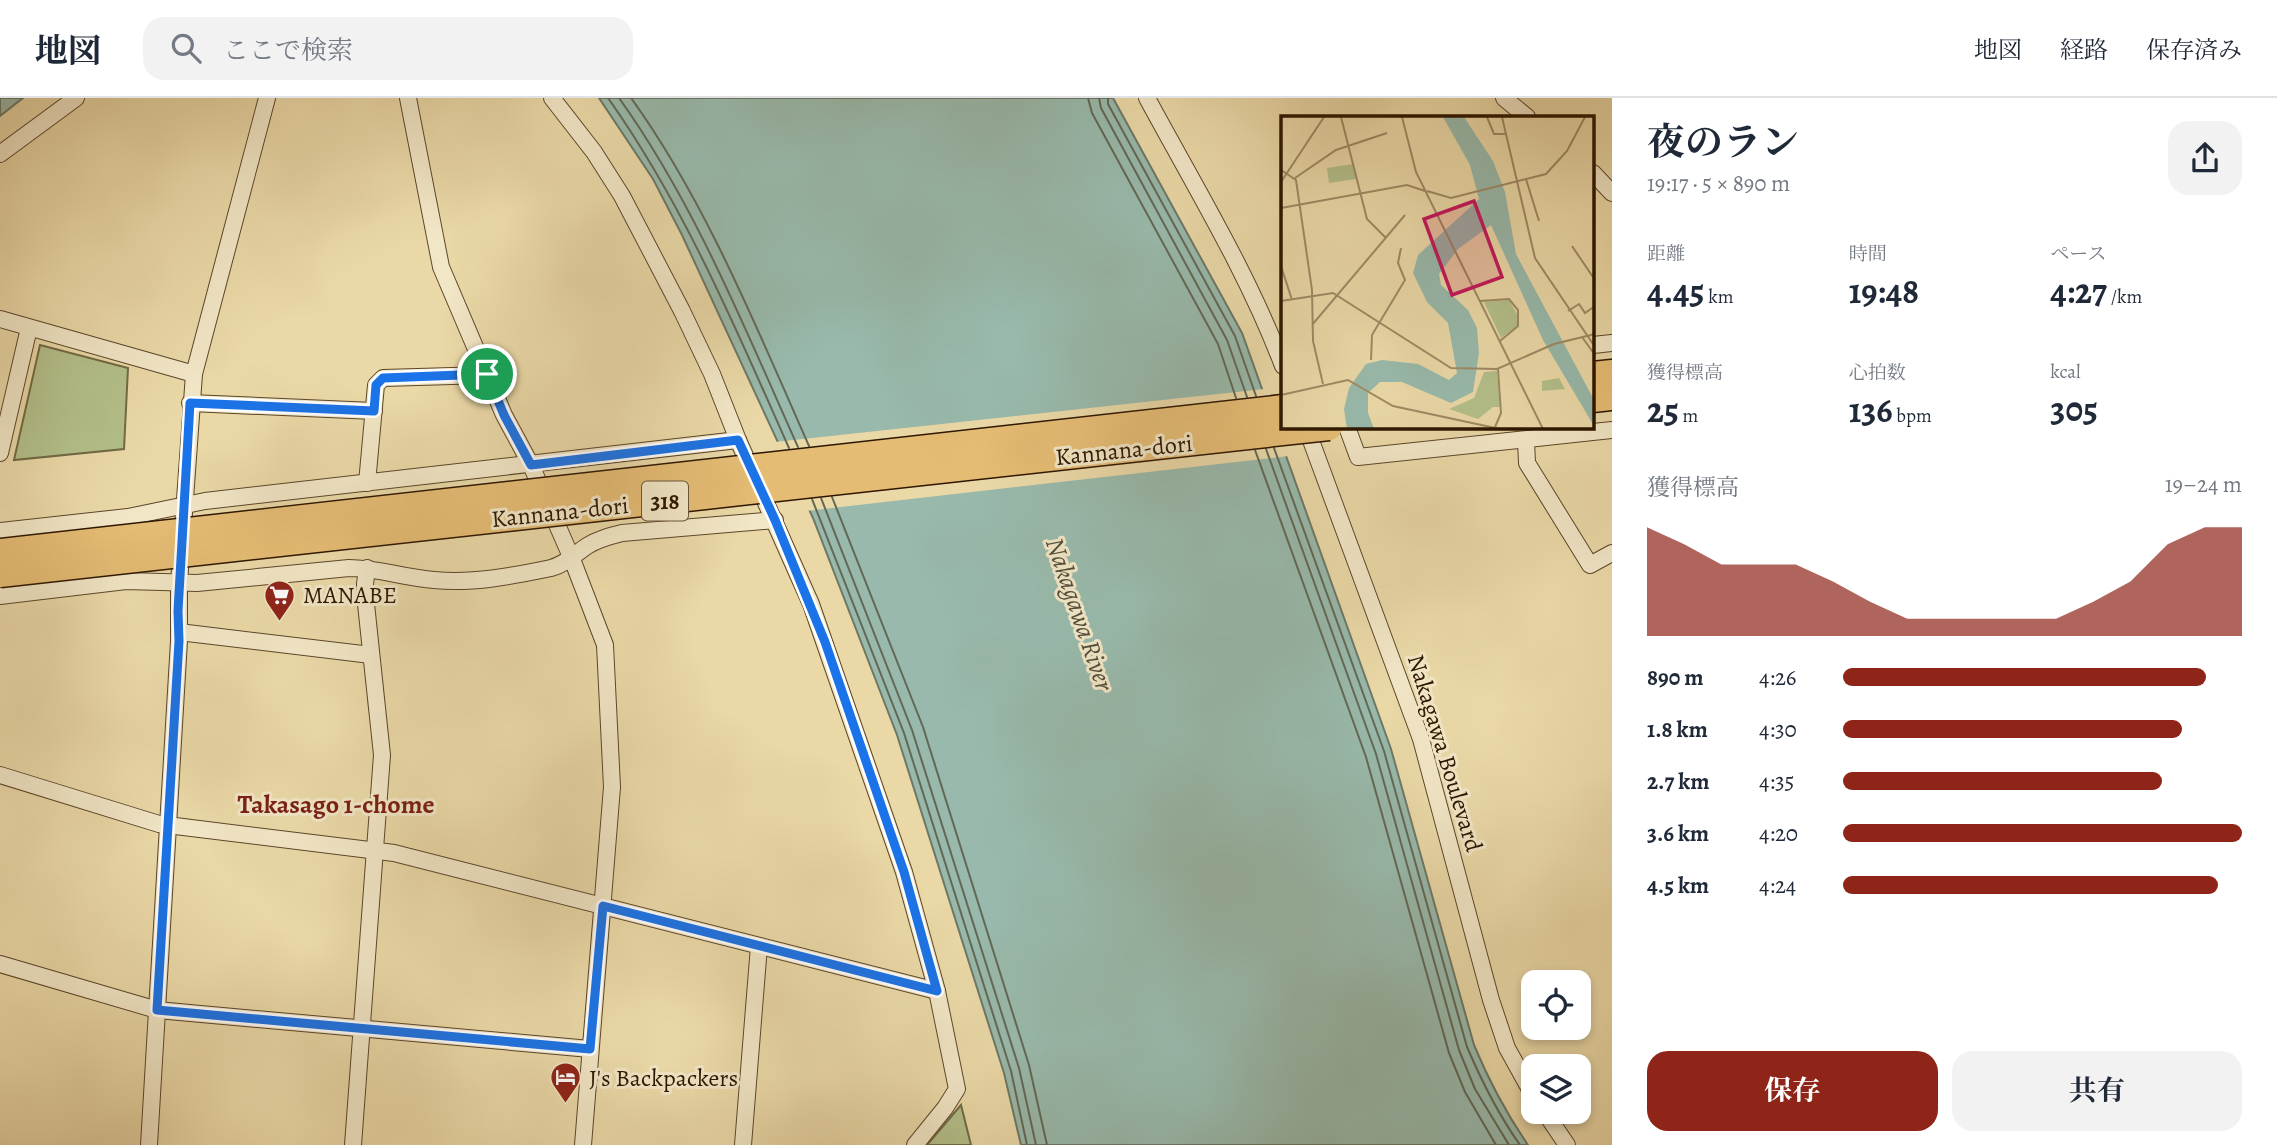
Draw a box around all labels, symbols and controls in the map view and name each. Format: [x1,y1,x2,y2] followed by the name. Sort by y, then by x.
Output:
[143,17,633,80] search box
[35,28,101,73] text: 地図
[167,29,205,67] icon: search
[223,33,353,68] text: ここで検索
[1974,34,2022,66] text: 地図
[2060,34,2108,66] text: 経路
[2146,34,2242,66] text: 保存済み
[1281,116,1594,429] inset map
[1647,116,1799,168] text: 夜のラン
[2168,121,2242,195] button: share
[1647,168,1790,199] text: 19:17 · 5 × 890 m
[1647,241,1685,267] text: 距離
[1849,241,1887,267] text: 時間
[2050,241,2106,267] text: ペース
[1647,267,1704,315] text: 4.45
[1849,267,1919,315] text: 19:48
[2050,267,2107,315] text: 4:27
[1704,284,1734,310] text: km
[2107,284,2142,310] text: /km
[457,344,517,404] pin
[468,355,506,393] icon: arrive
[2050,359,2081,385] text: kcal
[1647,360,1723,386] text: 獲得標高
[1849,360,1906,386] text: 心拍数
[2050,385,2098,433] text: 305
[1647,386,1679,434] text: 25
[1849,386,1893,434] text: 136
[1679,403,1698,429] text: m
[1893,403,1932,429] text: bpm
[1054,427,1194,473] street label: Kannana-dori
[2165,469,2242,500] text: 19–24 m
[1647,472,1739,503] text: 獲得標高
[642,482,688,520] road number: 318
[490,489,630,535] street label: Kannana-dori
[1037,533,1122,696] water label: Nakagawa River
[263,578,297,622] supermarket icon: MANABE
[303,579,397,611] place label: MANABE
[1400,651,1490,856] street label: Nakagawa Boulevard
[1647,662,1704,693] text: 890 m
[1759,662,1796,693] text: 4:26
[1647,714,1708,745] text: 1.8 km
[1759,714,1797,745] text: 4:30
[1647,766,1709,797] text: 2.7 km
[1759,766,1794,797] text: 4:35
[237,787,435,822] district label: Takasago 1-chome
[1647,818,1709,849] text: 3.6 km
[1759,818,1798,849] text: 4:20
[1647,870,1709,901] text: 4.5 km
[1759,870,1796,901] text: 4:24
[1521,970,1591,1124] map controls
[1521,970,1591,1040] button: locate
[1647,1051,1938,1131] button: 保存
[1952,1051,2242,1131] button: 共有
[1521,1054,1591,1124] button: layers
[549,1061,583,1105] hotel icon: J's Backpackers
[589,1062,738,1094] place label: J's Backpackers

